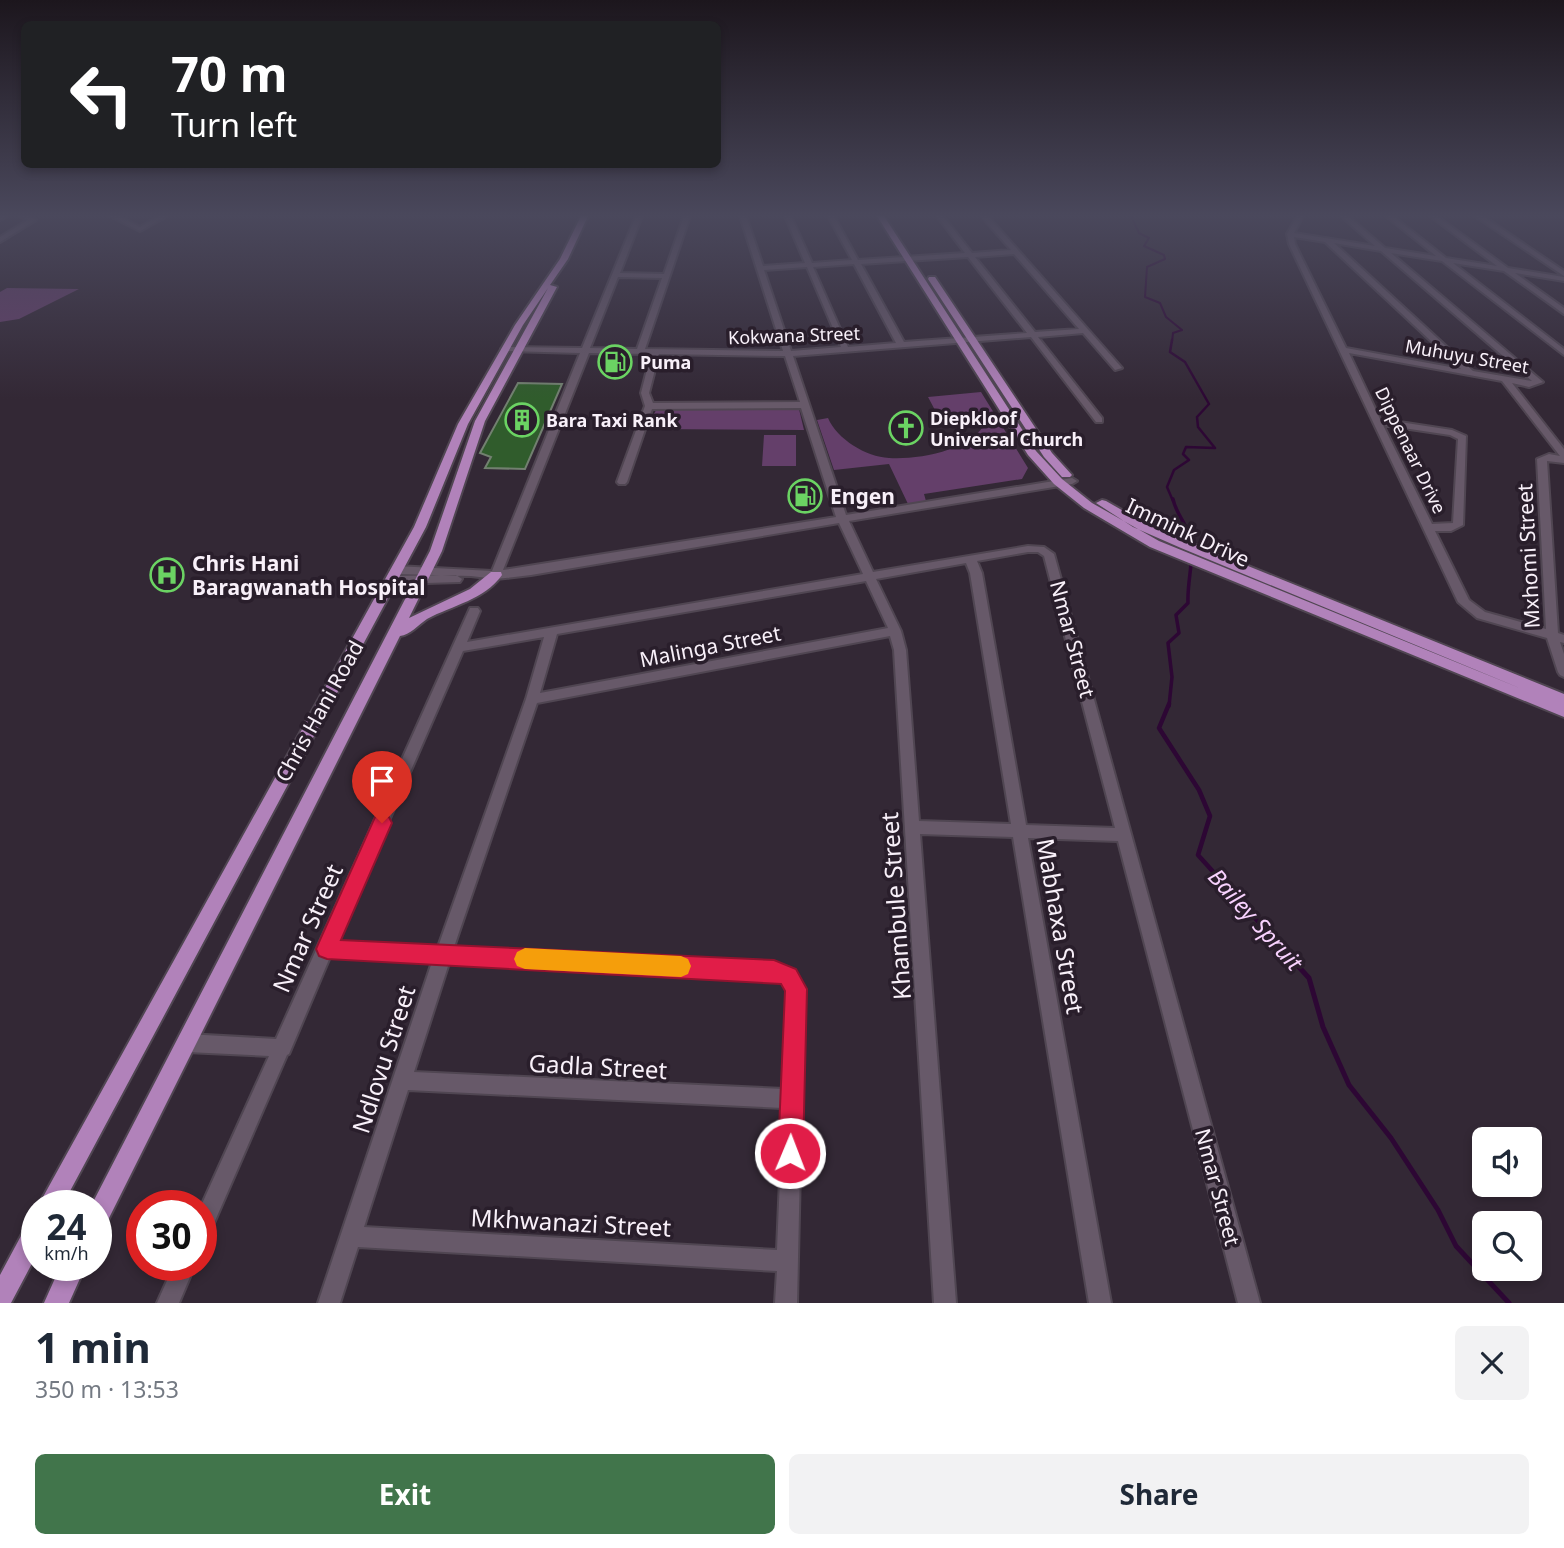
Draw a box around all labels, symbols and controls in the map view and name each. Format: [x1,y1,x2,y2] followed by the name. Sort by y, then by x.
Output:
[171,40,288,106] text: 70 m
[56,49,147,140] icon: left
[171,103,297,146] text: Turn left
[728,321,861,349] street label: Kokwana Street
[1403,333,1531,379] street label: Muhuyu Street
[596,343,634,381] fuel station icon: Puma
[640,350,691,374] place label: Puma
[1370,383,1452,517] street label: Dippenaar Drive
[503,401,541,439] building icon: Bara Taxi Rank
[930,406,1083,451] place label: Diepkloof Universal Church
[546,408,678,432] place label: Bara Taxi Rank
[887,409,925,447] church icon: Diepkloof Universal Church
[786,477,824,515] fuel station icon: Engen
[830,482,895,510] place label: Engen
[1510,482,1546,629] street label: Mxhomi Street
[1122,491,1254,573] street label: Immink Drive
[192,549,426,601] place label: Chris Hani Baragwanath Hospital
[148,556,186,594] hospital icon: Chris Hani Baragwanath Hospital
[1044,577,1102,701] street label: Nmar Street
[637,618,783,673] street label: Malinga Street
[269,635,369,787] street label: Chris Hani Road
[352,751,412,823] pin
[363,762,401,800] icon: arrive
[872,811,918,1001] street label: Khambule Street
[1029,836,1093,1017] street label: Mabhaxa Street
[264,858,350,997] street label: Nmar Street
[1201,861,1311,978] water label: Bailey Spruit
[344,981,423,1137] street label: Ndlovu Street
[528,1046,668,1086] street label: Gadla Street
[753,1116,827,1190] position arrow
[1189,1125,1247,1249] street label: Nmar Street
[1472,1127,1542,1281] map controls
[1472,1127,1542,1197] button: sound
[126,1190,217,1281] speed limit sign: 30
[470,1200,672,1244] street label: Mkhwanazi Street
[46,1203,87,1250] text: 24
[1472,1211,1542,1281] button: search
[44,1241,89,1265] text: km/h
[35,1318,151,1375] text: 1 min
[1455,1326,1529,1400] button: close
[35,1373,179,1405] text: 350 m · 13:53
[35,1454,775,1534] button: Exit
[789,1454,1529,1534] button: Share

